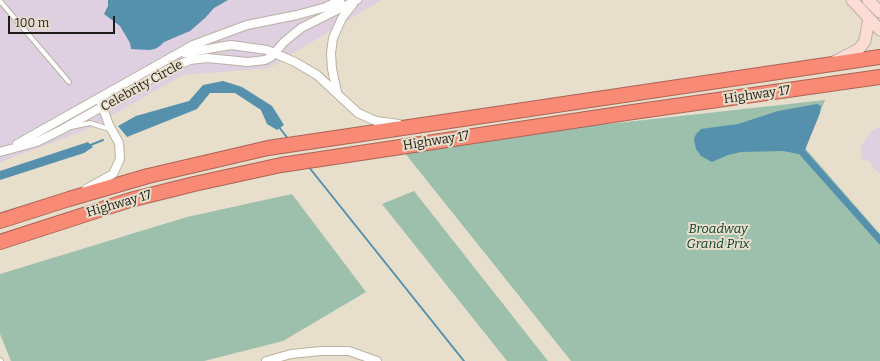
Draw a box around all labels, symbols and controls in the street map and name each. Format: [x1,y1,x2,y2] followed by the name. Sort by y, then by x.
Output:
[10,8,117,34] scale bar
[15,16,49,30] text: 100 m
[98,57,186,115] street label: Celebrity Circle
[723,83,791,107] street label: Highway 17
[402,128,470,154] street label: Highway 17
[85,187,153,221] street label: Highway 17
[686,221,750,252] park label: Broadway Grand Prix

